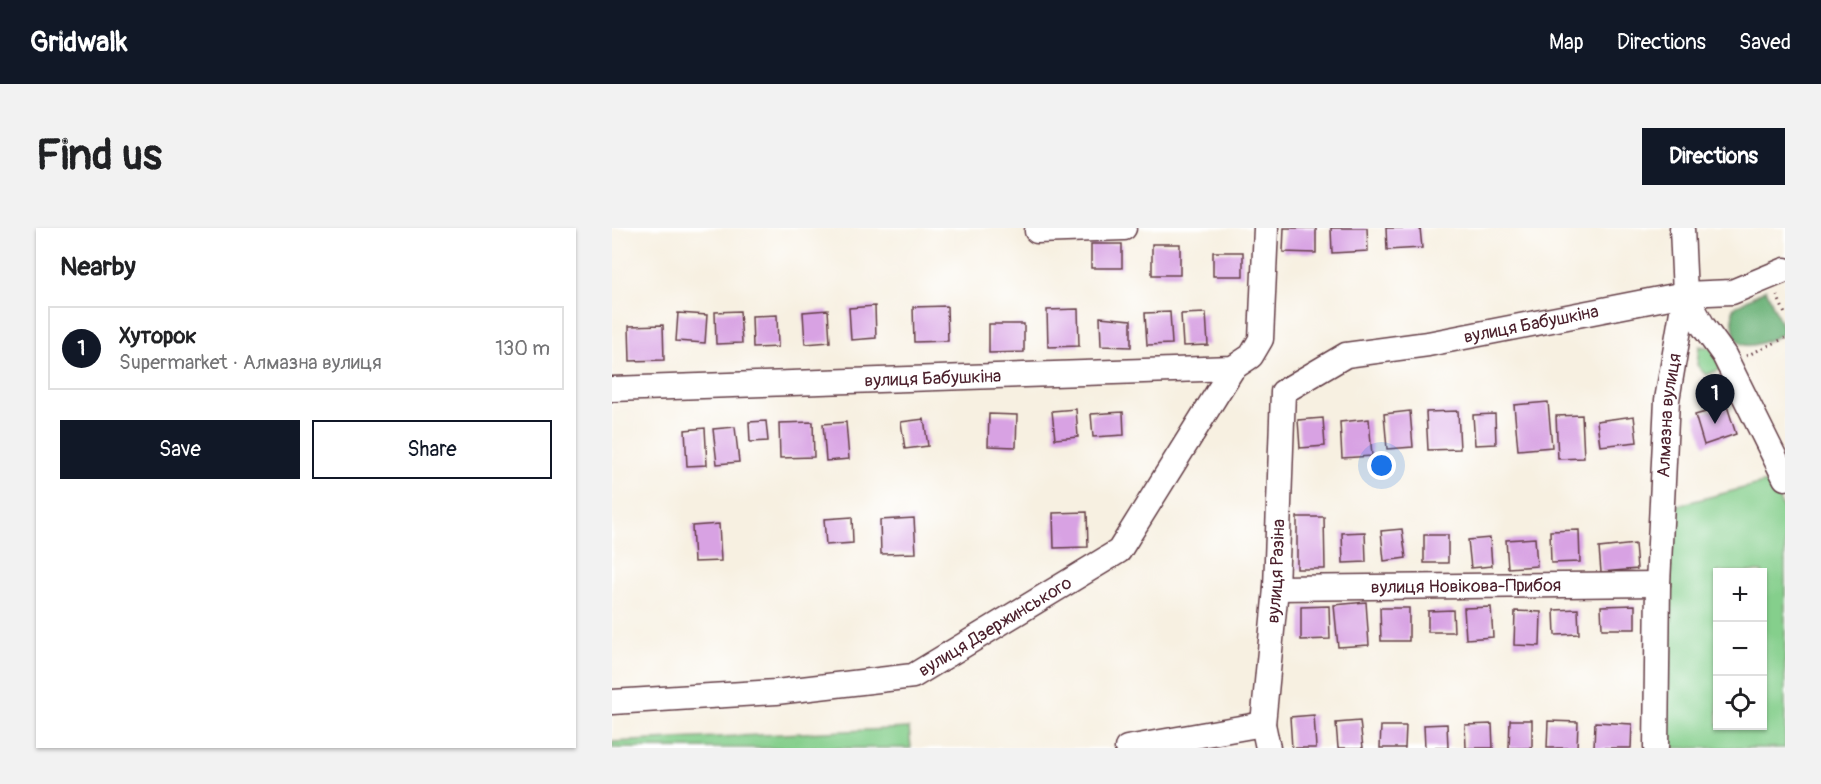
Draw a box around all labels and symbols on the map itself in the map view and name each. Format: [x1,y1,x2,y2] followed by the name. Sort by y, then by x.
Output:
[1462,300,1601,349] street label: вулиця Бабушкіна
[1652,351,1687,478] street label: Алмазна вулиця
[864,365,1002,392] street label: вулиця Бабушкіна
[1696,374,1734,424] pin: 1
[1367,451,1396,480] your location
[1262,519,1290,624] street label: вулиця Разіна
[914,571,1076,682] street label: вулиця Дзержинського
[1371,574,1561,599] street label: вулиця Новікова-Прибоя

